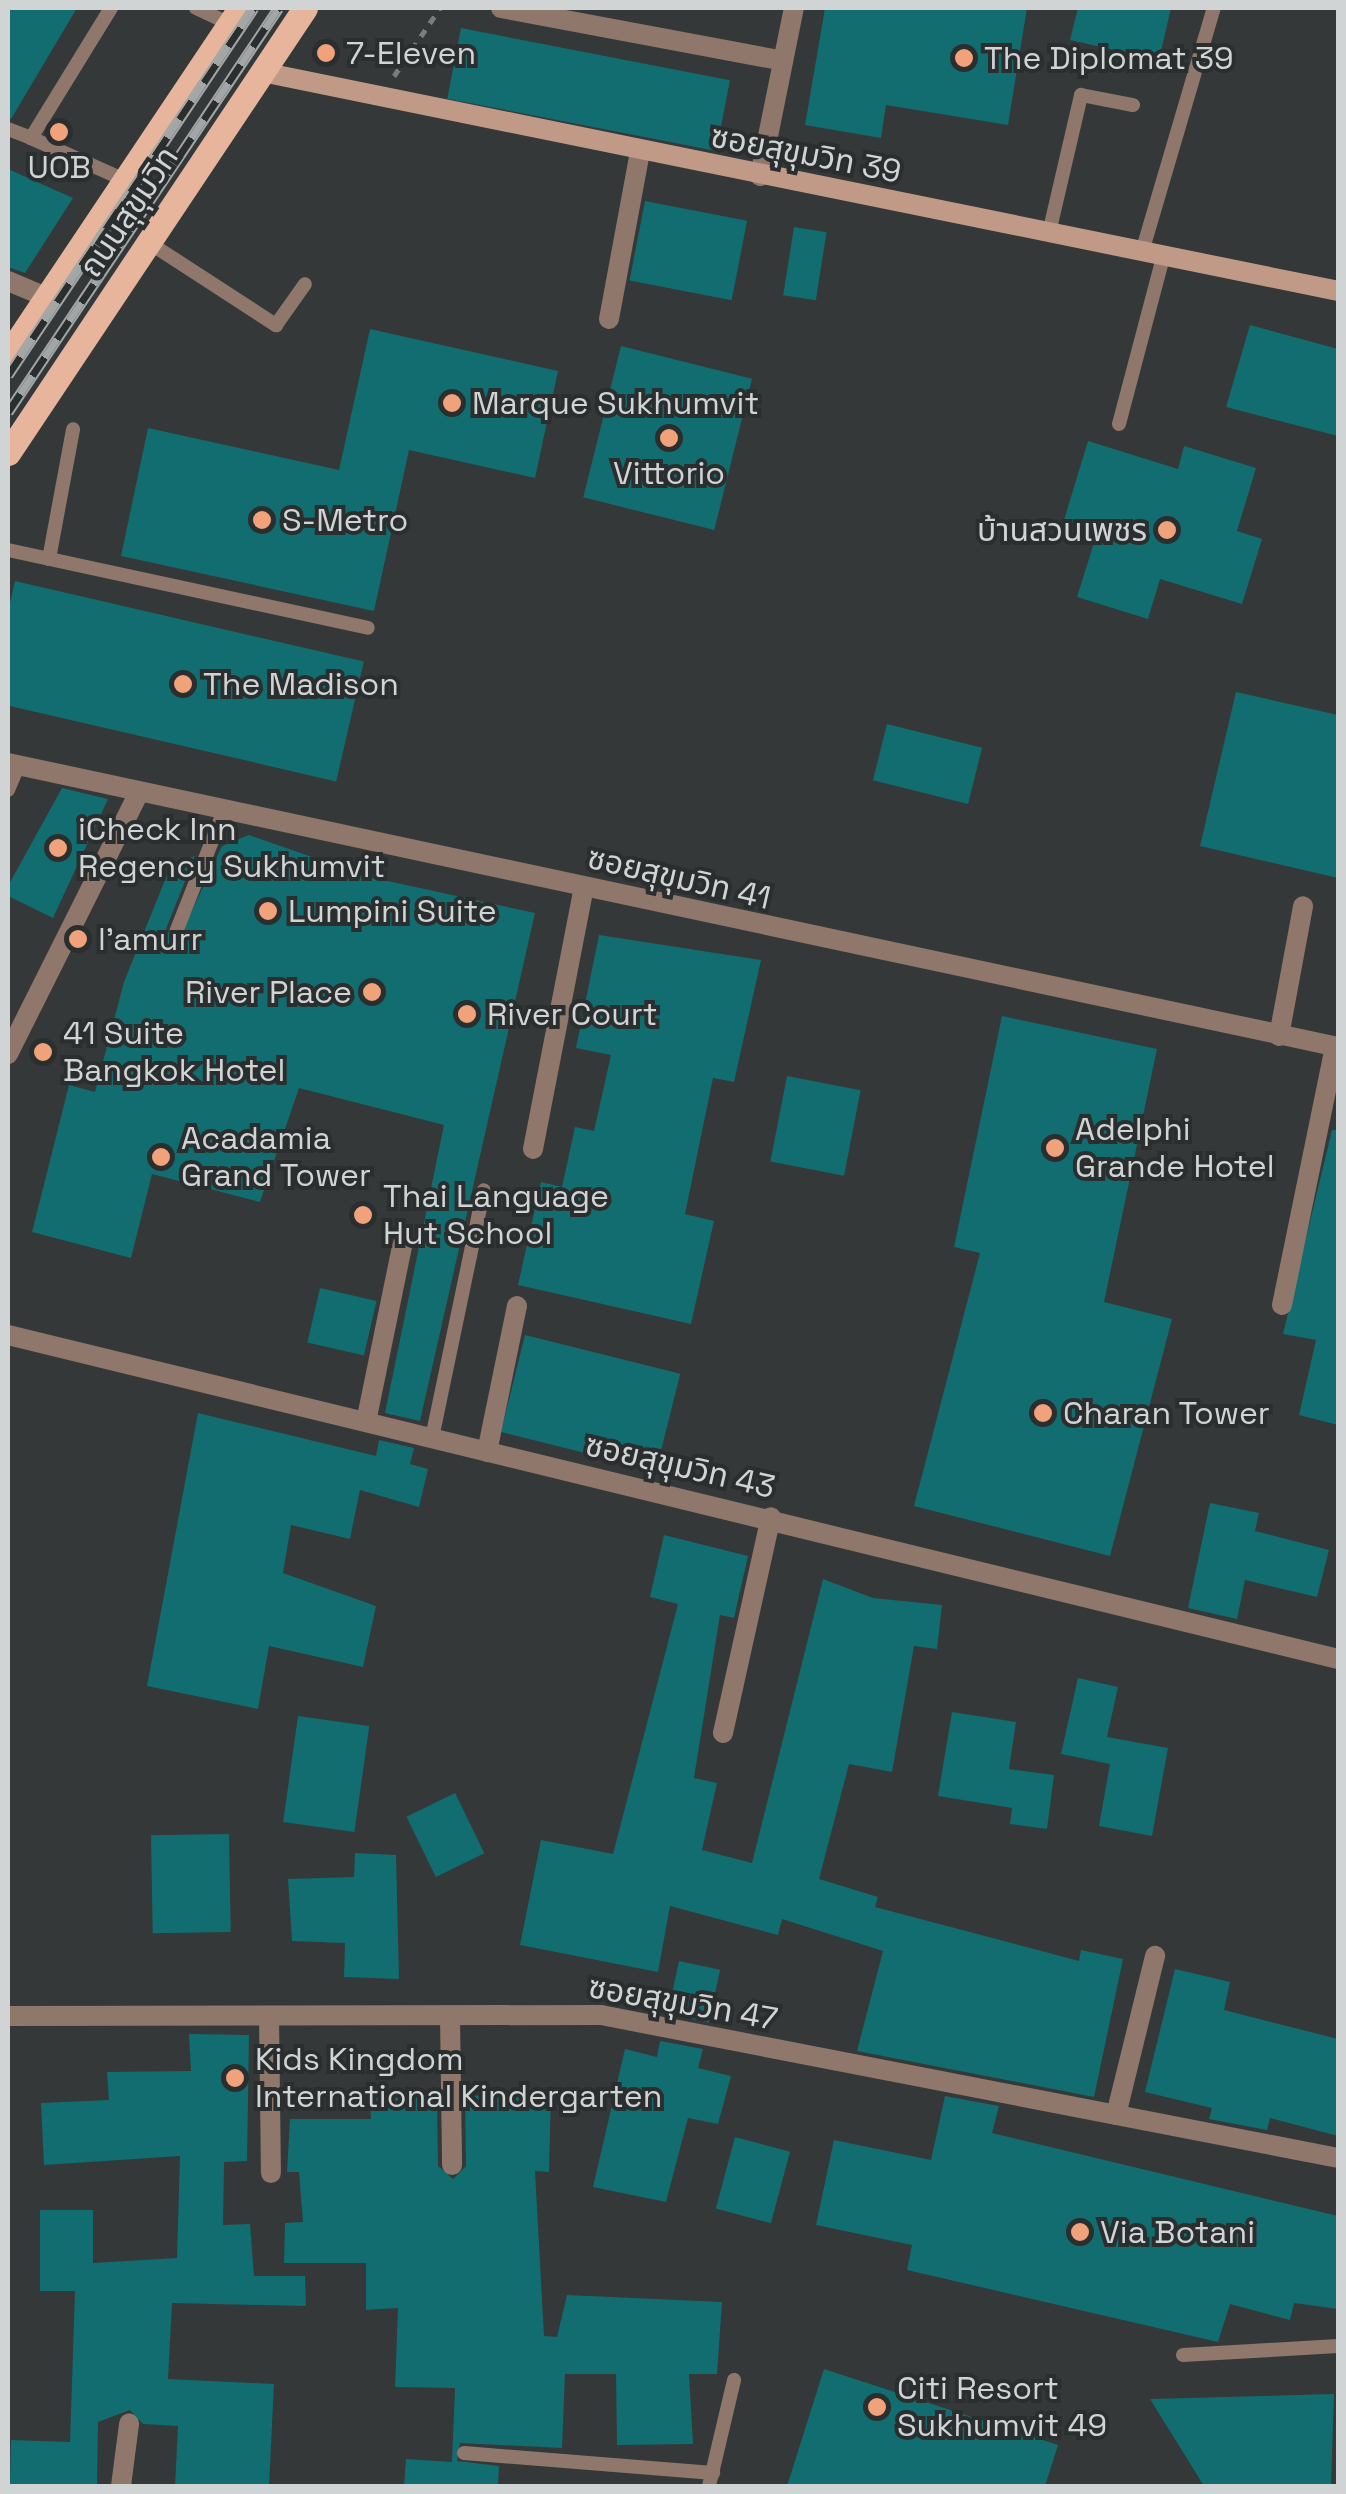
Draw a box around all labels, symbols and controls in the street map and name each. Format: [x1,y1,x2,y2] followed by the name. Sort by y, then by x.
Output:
[346,34,476,72] place label: 7-Eleven
[984,39,1234,77] place label: The Diplomat 39
[315,42,337,64] marker: 7-Eleven
[953,47,975,69] marker: The Diplomat 39
[708,117,904,191] street label: ซอยสุขุมวิท 39
[48,121,70,143] marker: UOB
[71,139,187,285] street label: ถนนสุขุมวิท
[27,148,91,186] place label: UOB
[472,384,759,422] place label: Marque Sukhumvit
[441,392,463,414] marker: Marque Sukhumvit
[658,427,680,449] marker: Vittorio
[613,454,725,492] place label: Vittorio
[282,501,408,539] place label: S-Metro
[251,509,273,531] marker: S-Metro
[977,511,1147,549] place label: บ้านสวนเพชร
[1156,519,1178,541] marker: บ้านสวนเพชร
[203,665,399,703] place label: The Madison
[172,673,194,695] marker: The Madison
[78,811,385,886] place label: iCheck Inn Regency Sukhumvit
[47,837,69,859] marker: iCheck Inn Regency Sukhumvit
[584,838,774,918] street label: ซอยสุขุมวิท 41
[288,892,497,930] place label: Lumpini Suite
[257,900,279,922] marker: Lumpini Suite
[98,920,203,958] place label: l'amurr
[67,928,89,950] marker: l'amurr
[185,973,352,1011] place label: River Place
[361,981,383,1003] marker: River Place
[487,995,658,1033] place label: River Court
[456,1003,478,1025] marker: River Court
[63,1015,285,1090] place label: 41 Suite Bangkok Hotel
[32,1041,54,1063] marker: 41 Suite Bangkok Hotel
[1075,1111,1275,1186] place label: Adelphi Grande Hotel
[181,1120,372,1195] place label: Acadamia Grand Tower
[1044,1137,1066,1159] marker: Adelphi Grande Hotel
[150,1146,172,1168] marker: Acadamia Grand Tower
[383,1178,609,1253] place label: Thai Language Hut School
[352,1204,374,1226] marker: Thai Language Hut School
[1063,1394,1271,1432] place label: Charan Tower
[1032,1402,1054,1424] marker: Charan Tower
[581,1426,779,1506] street label: ซอยสุขุมวิท 43
[586,1967,780,2039] street label: ซอยสุขุมวิท 47
[255,2041,662,2116] place label: Kids Kingdom International Kindergarten
[224,2067,246,2089] marker: Kids Kingdom International Kindergarten
[1100,2213,1255,2251] place label: Via Botani
[1069,2221,1091,2243] marker: Via Botani
[897,2370,1107,2445] place label: Citi Resort Sukhumvit 49
[866,2396,888,2418] marker: Citi Resort Sukhumvit 49

